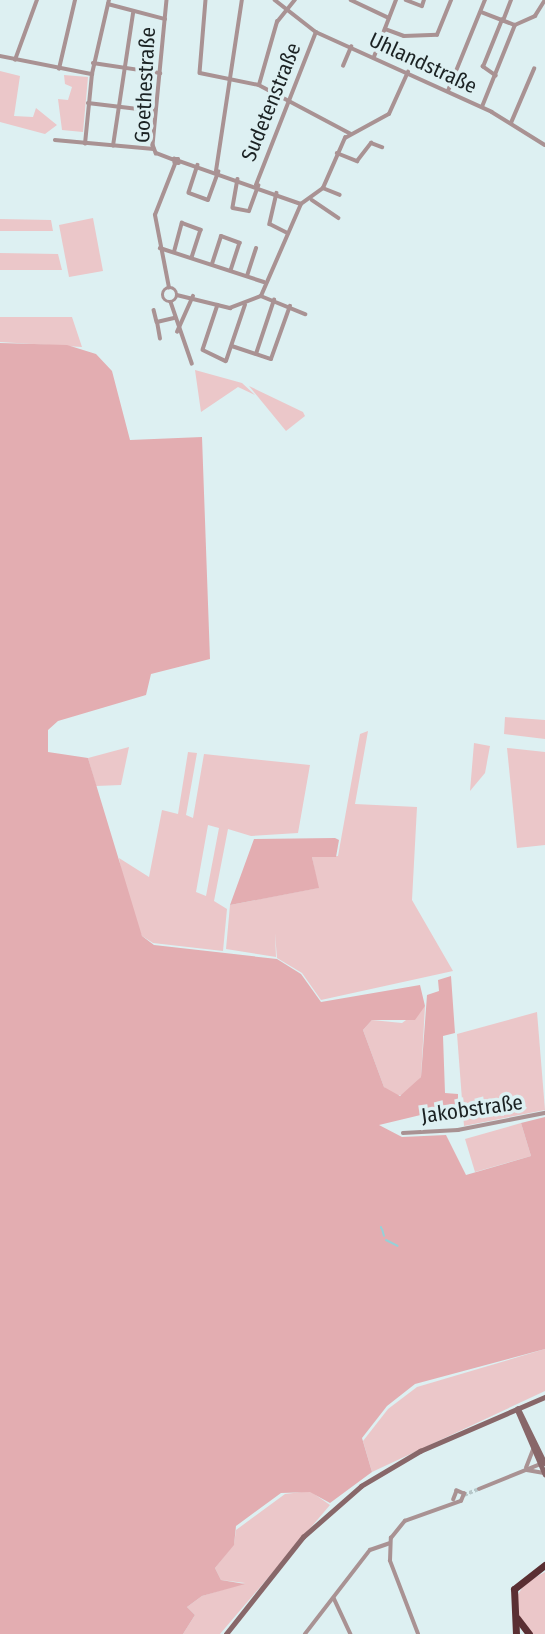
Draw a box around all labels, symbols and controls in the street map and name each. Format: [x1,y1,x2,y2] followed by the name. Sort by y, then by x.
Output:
[129,26,161,144] street label: Goethestraße
[365,27,481,99] street label: Uhlandstraße
[236,39,306,165] street label: Sudetenstraße
[420,1089,524,1129] street label: Jakobstraße

